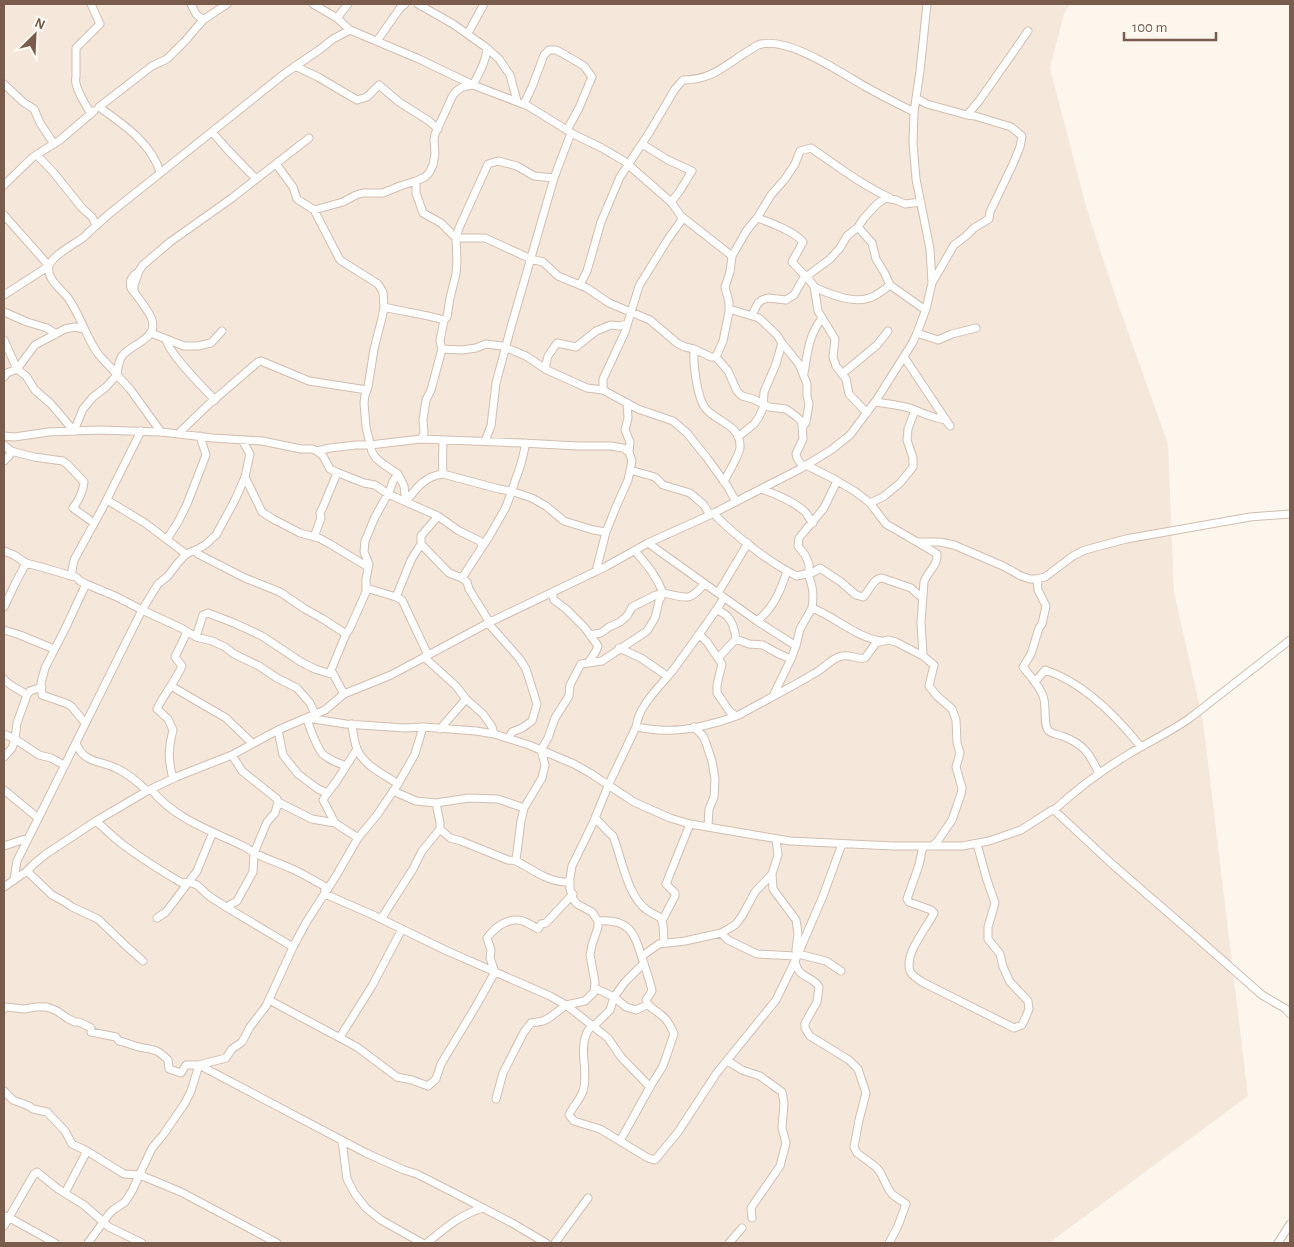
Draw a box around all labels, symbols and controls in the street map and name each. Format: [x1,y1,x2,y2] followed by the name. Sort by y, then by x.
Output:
[10,10,60,60] north arrow
[1124,10,1216,42] scale bar
[33,16,47,32] text: N
[1132,20,1167,35] text: 100 m

